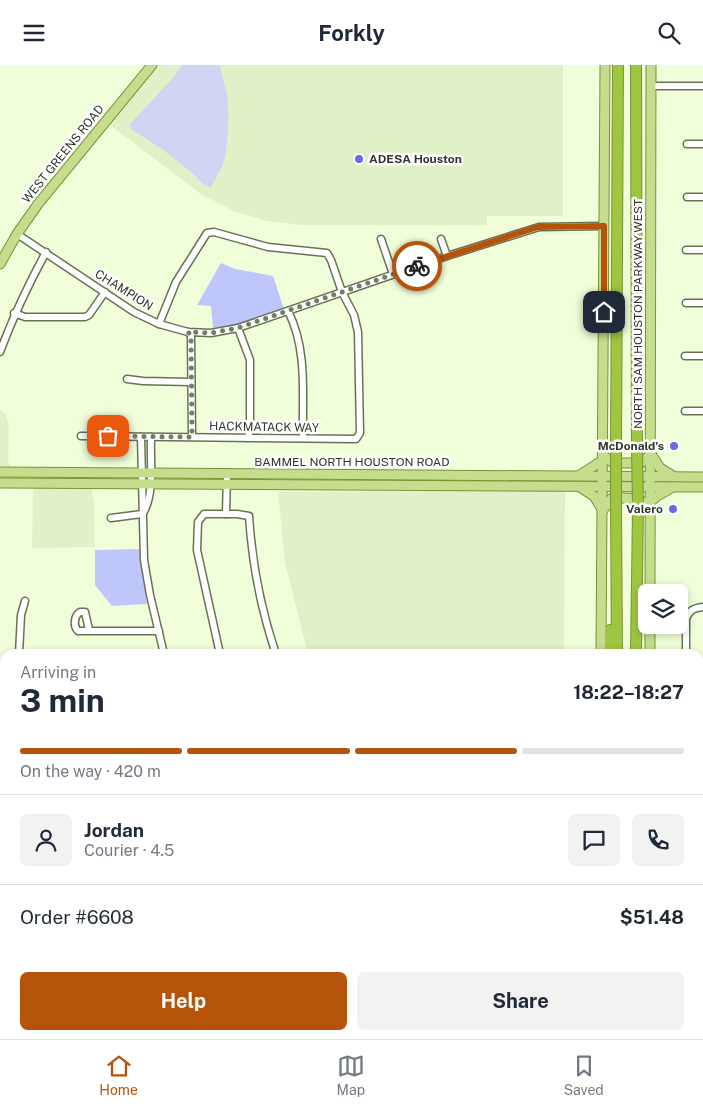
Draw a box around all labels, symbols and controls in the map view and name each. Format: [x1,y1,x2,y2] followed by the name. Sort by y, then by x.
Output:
[20,19,48,47] icon: menu
[655,19,683,47] icon: search
[318,20,385,46] text: Forkly
[19,102,107,206] street label: WEST GREENS ROAD
[369,152,462,166] place label: ADESA Houston
[353,153,365,165] marker: ADESA Houston
[631,199,645,429] street label: NORTH SAM HOUSTON PARKWAY WEST
[392,241,442,291] courier
[403,252,431,280] icon: bike
[93,267,155,313] street label: CHAMPION
[583,291,625,333] pin
[590,298,618,326] icon: home
[87,415,129,457] pin
[209,419,320,435] street label: HACKMATACK WAY
[94,422,122,450] icon: bag
[598,439,664,453] place label: McDonald's
[668,440,680,452] marker: McDonald's
[254,455,450,469] street label: BAMMEL NORTH HOUSTON ROAD
[626,502,663,516] place label: Valero
[667,503,679,515] marker: Valero
[638,584,688,634] map controls
[638,584,688,634] button: layers
[20,663,96,682] text: Arriving in
[573,681,684,703] text: 18:22–18:27
[20,682,105,719] text: 3 min
[20,762,161,781] text: On the way · 420 m
[20,814,72,866] button: person
[568,814,620,866] button: chat
[632,814,684,866] button: phone
[84,819,144,841] text: Jordan
[84,841,174,860] text: Courier · 4.5
[20,906,134,928] text: Order #6608
[620,906,684,928] text: $51.48
[20,972,347,1030] button: Help
[357,972,684,1030] button: Share
[99,1052,138,1098] tab: Home
[337,1052,365,1098] tab: Map
[564,1052,604,1098] tab: Saved

